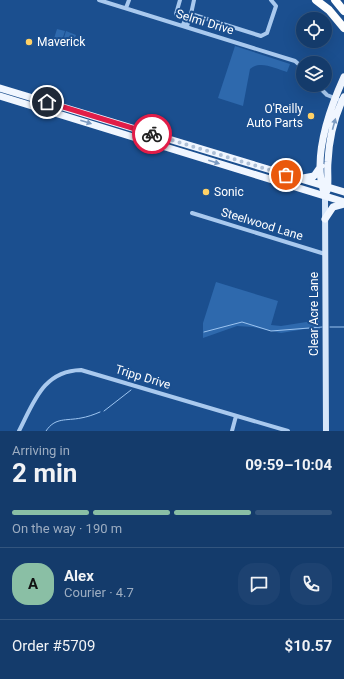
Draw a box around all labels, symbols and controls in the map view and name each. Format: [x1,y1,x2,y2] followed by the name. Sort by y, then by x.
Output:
[174,7,236,37] street label: Selmi Drive
[296,12,332,92] map controls
[296,12,332,48] button: locate
[37,35,86,49] place label: Maverick
[24,37,34,47] marker: Maverick
[296,56,332,92] button: layers
[30,85,64,119] pin
[36,91,58,113] icon: home
[246,102,303,130] place label: O'Reilly Auto Parts
[306,111,316,121] marker: O'Reilly Auto Parts
[132,114,172,154] courier
[331,117,337,129] one-way arrow
[80,119,92,125] one-way arrow
[141,123,163,145] icon: bike
[269,158,303,192] pin
[209,159,221,165] one-way arrow
[275,164,297,186] icon: bag
[214,185,244,199] place label: Sonic
[201,187,211,197] marker: Sonic
[219,205,305,243] street label: Steelwood Lane
[307,272,321,356] street label: Clear Acre Lane
[114,362,172,392] street label: Tripp Drive
[12,443,70,458] text: Arriving in
[245,456,332,474] text: 09:59–10:04
[12,458,77,488] text: 2 min
[12,521,122,536] text: On the way · 190 m
[238,563,280,605] button: chat
[290,563,332,605] button: phone
[64,567,94,585] text: Alex
[28,575,38,593] text: A
[64,585,134,600] text: Courier · 4.7
[12,637,95,655] text: Order #5709
[285,637,332,655] text: $10.57

